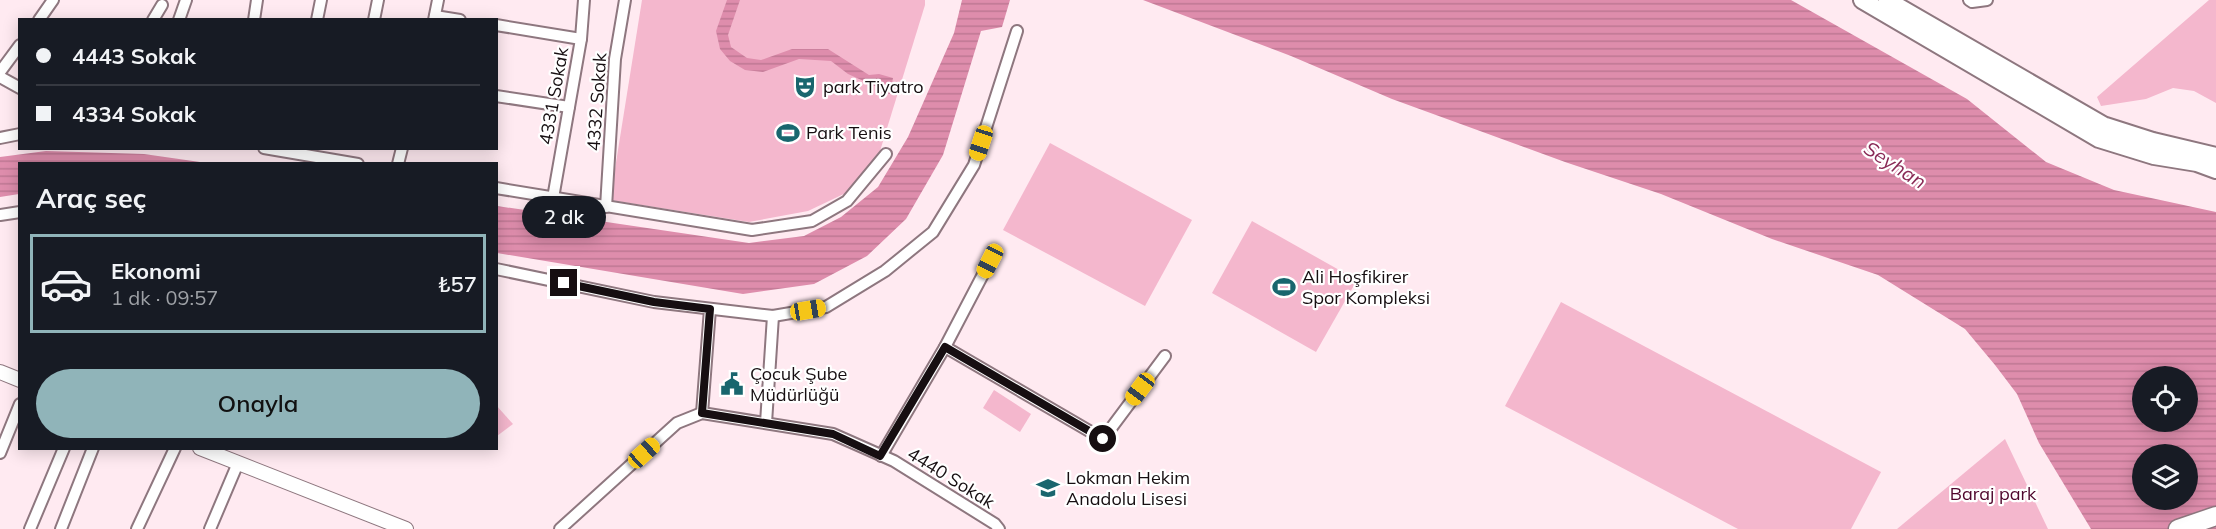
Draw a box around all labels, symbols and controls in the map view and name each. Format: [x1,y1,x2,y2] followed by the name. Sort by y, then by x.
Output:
[72,42,196,70] text: 4443 Sokak
[534,45,574,146] street label: 4331 Sokak
[582,51,611,152] street label: 4332 Sokak
[792,74,818,100] theatre icon: park Tiyatro
[823,75,923,98] place label: park Tiyatro
[72,100,196,128] text: 4334 Sokak
[775,120,801,146] sports icon: Park Tenis
[806,121,892,144] place label: Park Tenis
[967,123,995,163] car
[1859,135,1931,194] water label: Seyhan
[36,181,146,215] text: Araç seç
[522,196,606,238] callout: 2 dk
[544,204,584,229] text: 2 dk
[974,241,1006,281] car
[39,257,93,311] icon: car
[111,257,201,285] text: Ekonomi
[1302,265,1430,309] place label: Ali Hoşfikirer Spor Kompleksi
[550,269,577,296] route end
[437,270,477,298] text: ₺57
[1271,274,1297,300] sports icon: Ali Hoşfikirer Spor Kompleksi
[111,285,218,310] text: 1 dk · 09:57
[789,298,827,322] car
[750,362,847,406] place label: Çocuk Şube Müdürlüğü
[2132,366,2198,510] map controls
[2132,366,2198,432] button: locate
[36,369,480,438] button: Onayla
[1122,369,1158,409] car
[719,371,745,397] public building icon: Çocuk Şube Müdürlüğü
[1089,425,1116,452] route start
[625,434,663,472] car
[903,442,1000,514] street label: 4440 Sokak
[2132,444,2198,510] button: layers
[1066,466,1190,510] place label: Lokman Hekim Anadolu Lisesi
[1035,475,1061,501] school or university icon: Lokman Hekim Anadolu Lisesi
[1950,482,2037,505] park label: Baraj park

